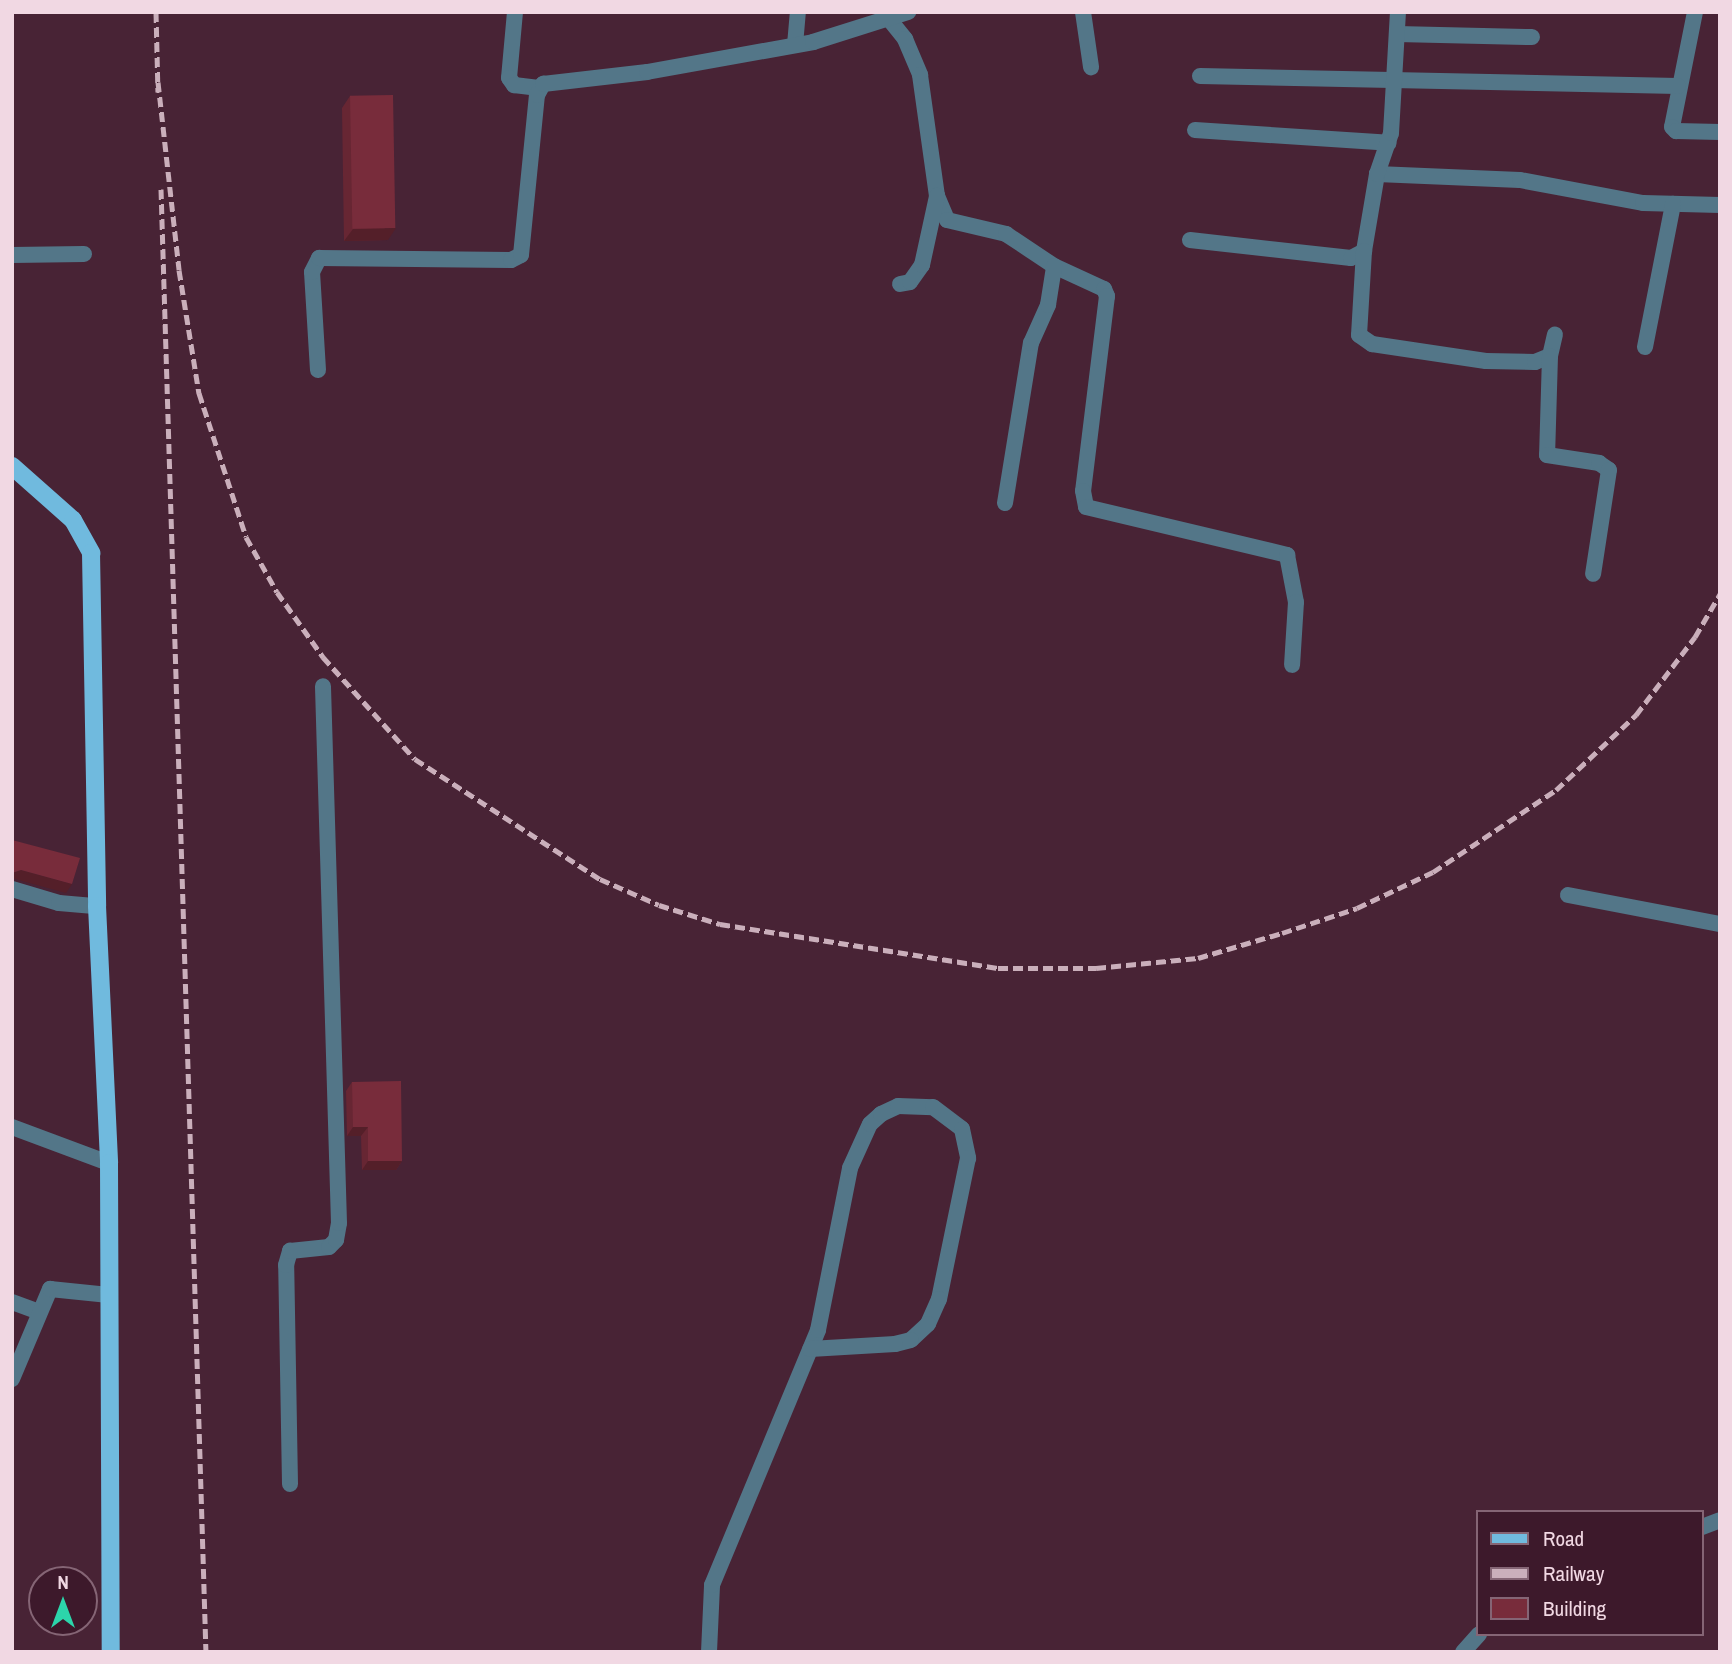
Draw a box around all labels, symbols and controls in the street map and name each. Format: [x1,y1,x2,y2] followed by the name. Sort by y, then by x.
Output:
[1476,1510,1704,1636] legend
[1543,1524,1584,1553] text: Road
[1543,1559,1604,1588] text: Railway
[28,1566,98,1636] north arrow
[57,1569,69,1595] text: N
[1543,1594,1606,1623] text: Building

